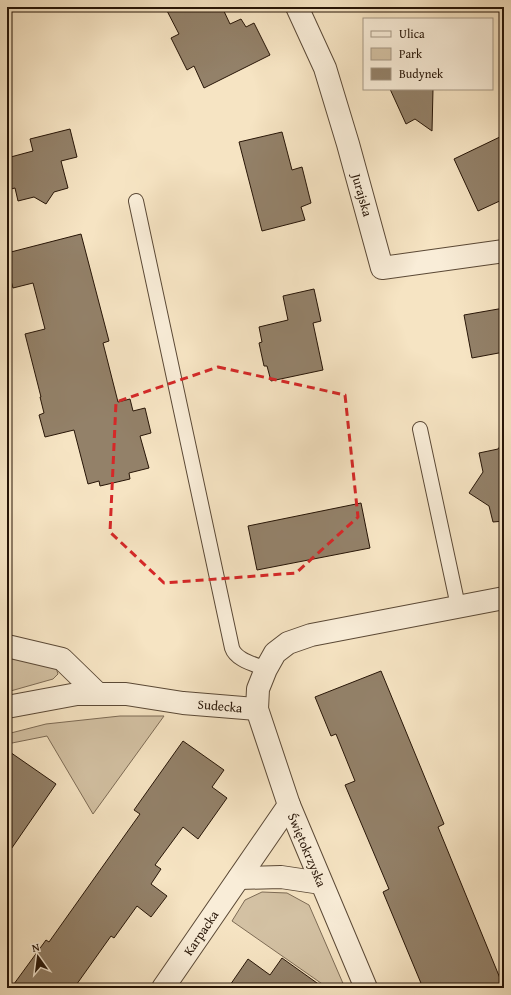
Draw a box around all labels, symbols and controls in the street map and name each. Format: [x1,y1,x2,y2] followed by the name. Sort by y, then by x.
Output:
[363,18,493,90] legend
[399,25,425,42] text: Ulica
[399,45,423,62] text: Park
[399,65,444,82] text: Budynek
[346,169,377,220] street label: Jurajska
[197,695,244,717] street label: Sudecka
[283,810,331,891] street label: Świętokrzyska
[179,906,224,959] street label: Karpacka
[18,937,58,977] north arrow
[30,938,42,956] text: N

